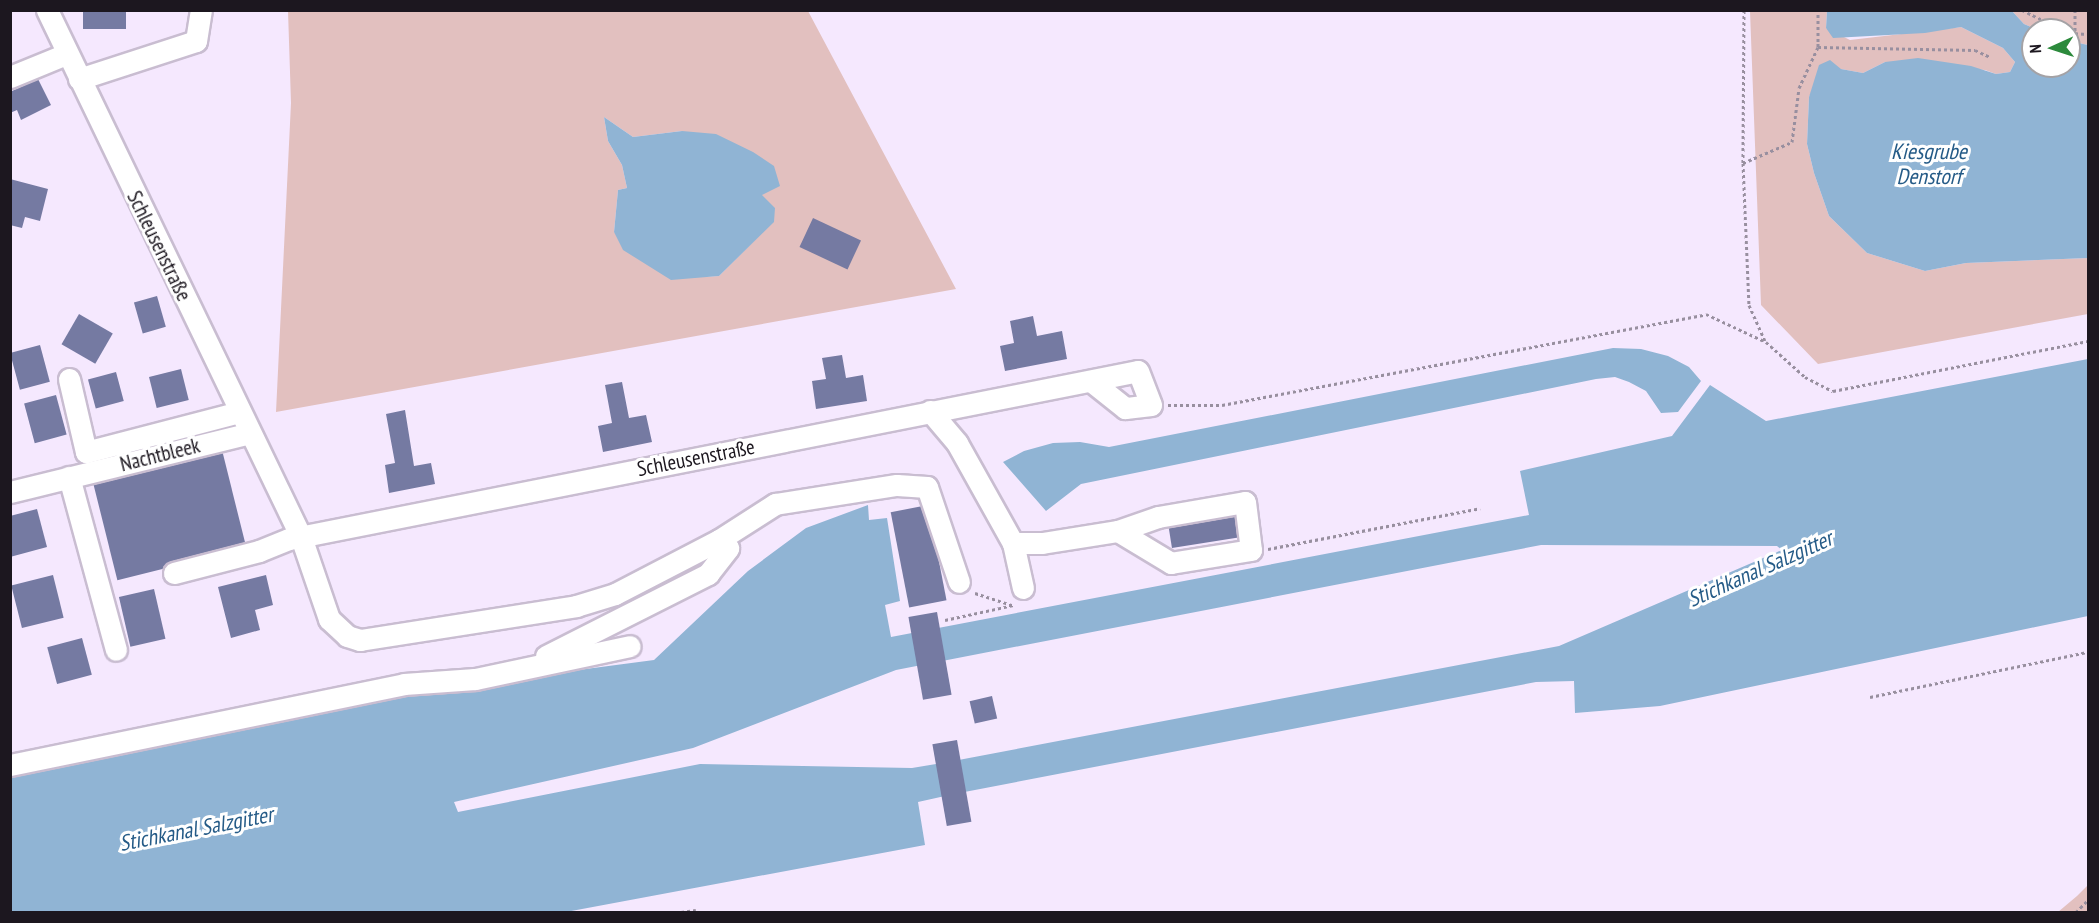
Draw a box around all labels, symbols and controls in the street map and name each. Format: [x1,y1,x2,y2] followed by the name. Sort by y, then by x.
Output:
[2021,18,2081,78] north arrow
[2025,44,2045,54] text: N
[1891,138,1967,190] water label: Kiesgrube Denstorf
[122,187,196,305] street label: Schleusenstraße
[117,433,203,477] street label: Nachtbleek
[635,434,757,482] street label: Schleusenstraße
[1684,525,1836,613] water label: Stichkanal Salzgitter
[117,801,275,857] water label: Stichkanal Salzgitter

